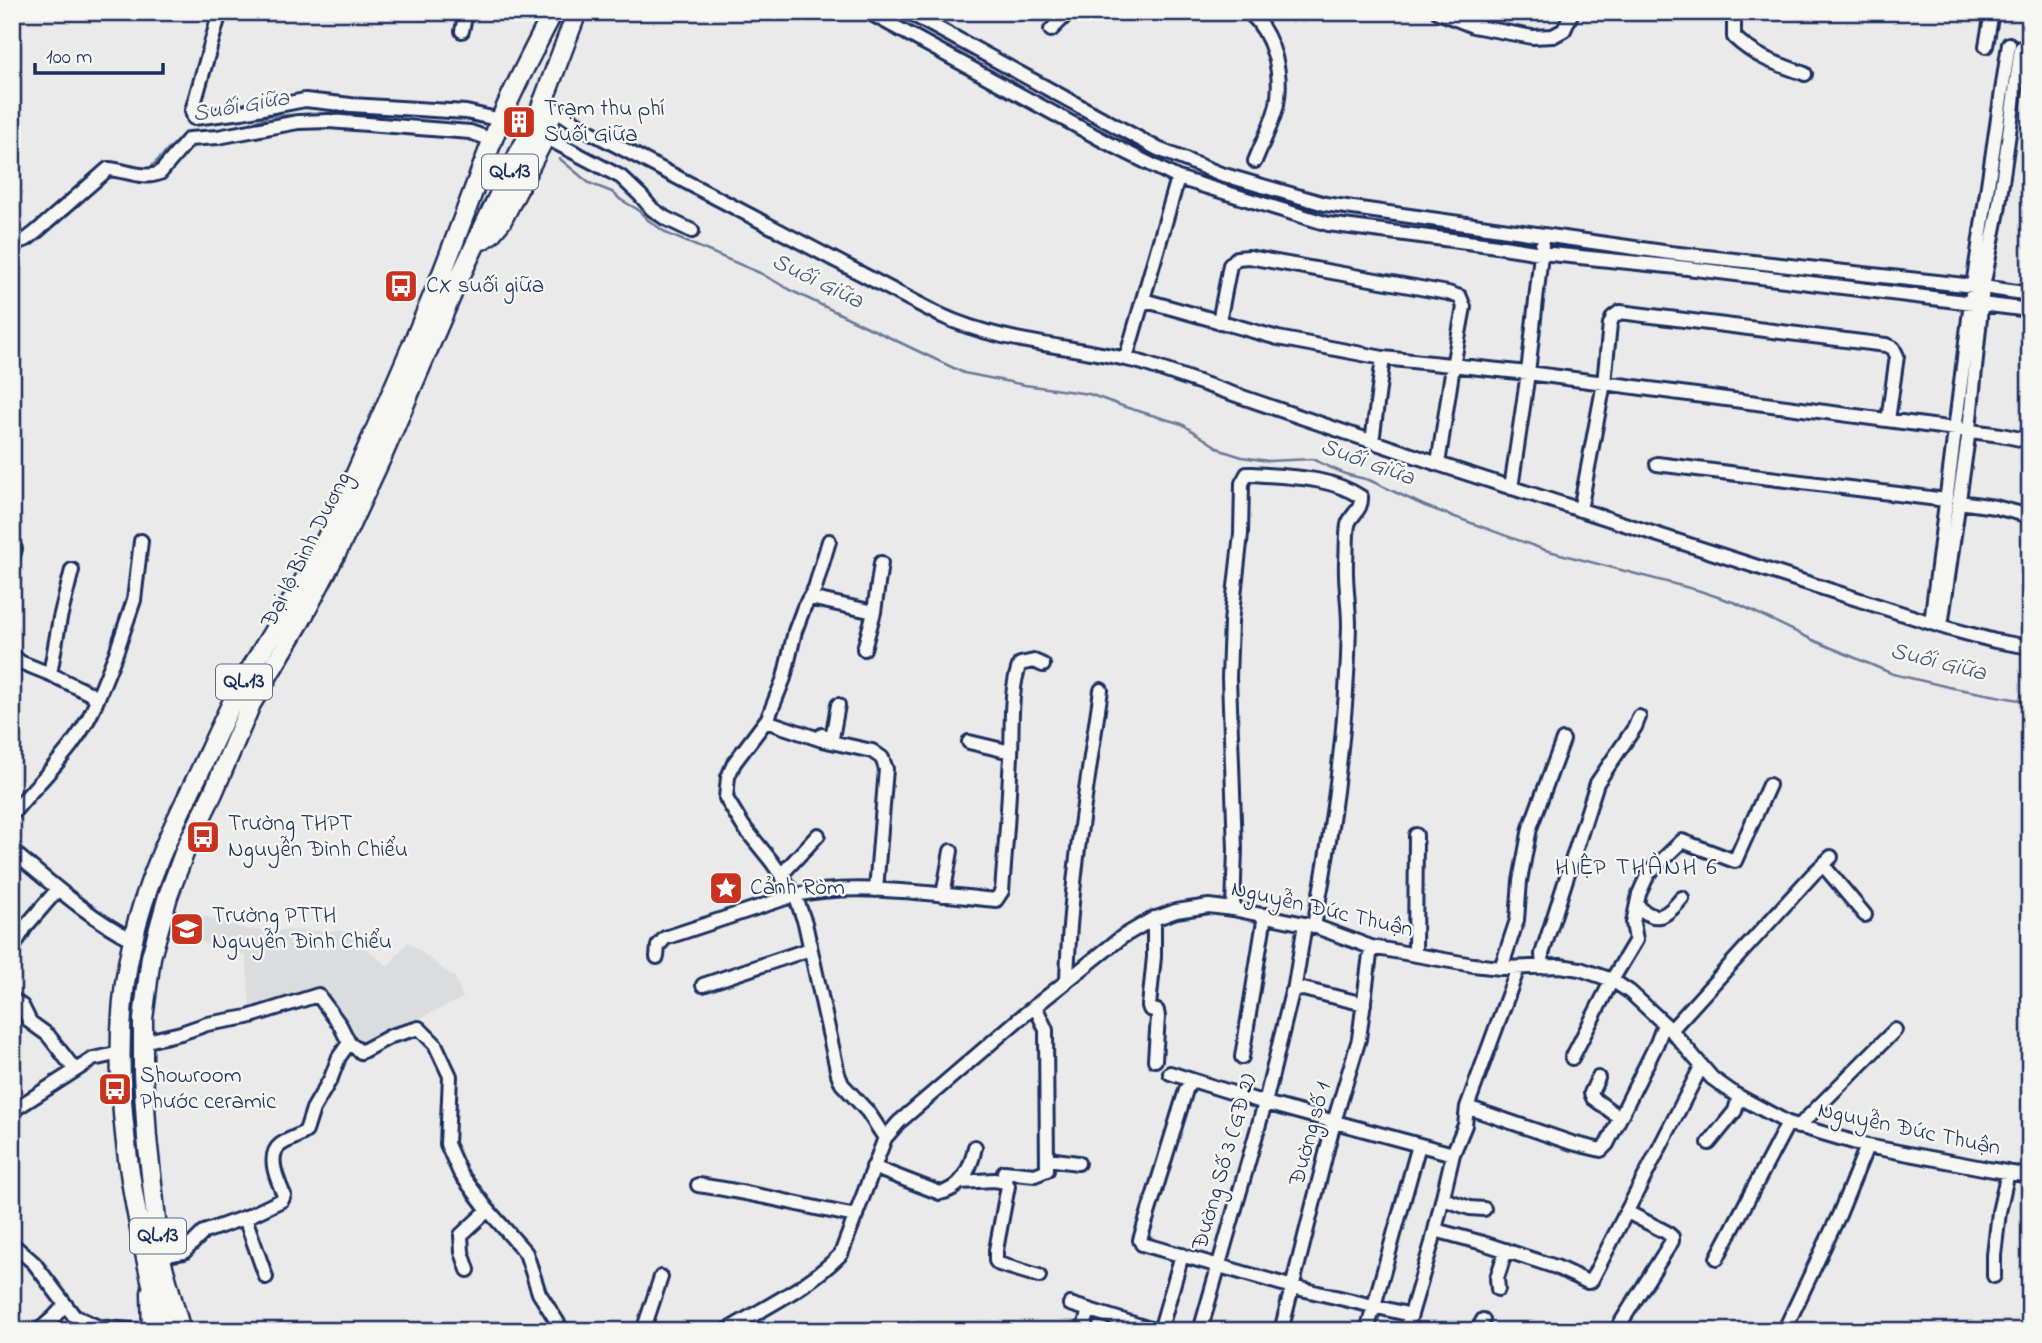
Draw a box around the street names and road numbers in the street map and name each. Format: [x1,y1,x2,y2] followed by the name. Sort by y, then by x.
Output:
[482,154,538,190] road number: QL.13
[253,466,361,635] street label: Đại lộ Bình Dương
[216,664,272,700] road number: QL.13
[1227,873,1416,949] street label: Nguyễn Đức Thuận
[1184,1070,1267,1255] street label: Đường Số 3 (GĐ 2)
[1281,1078,1342,1191] street label: Đường số 1
[1814,1095,2003,1167] street label: Nguyễn Đức Thuận
[130,1218,186,1254] road number: QL.13

